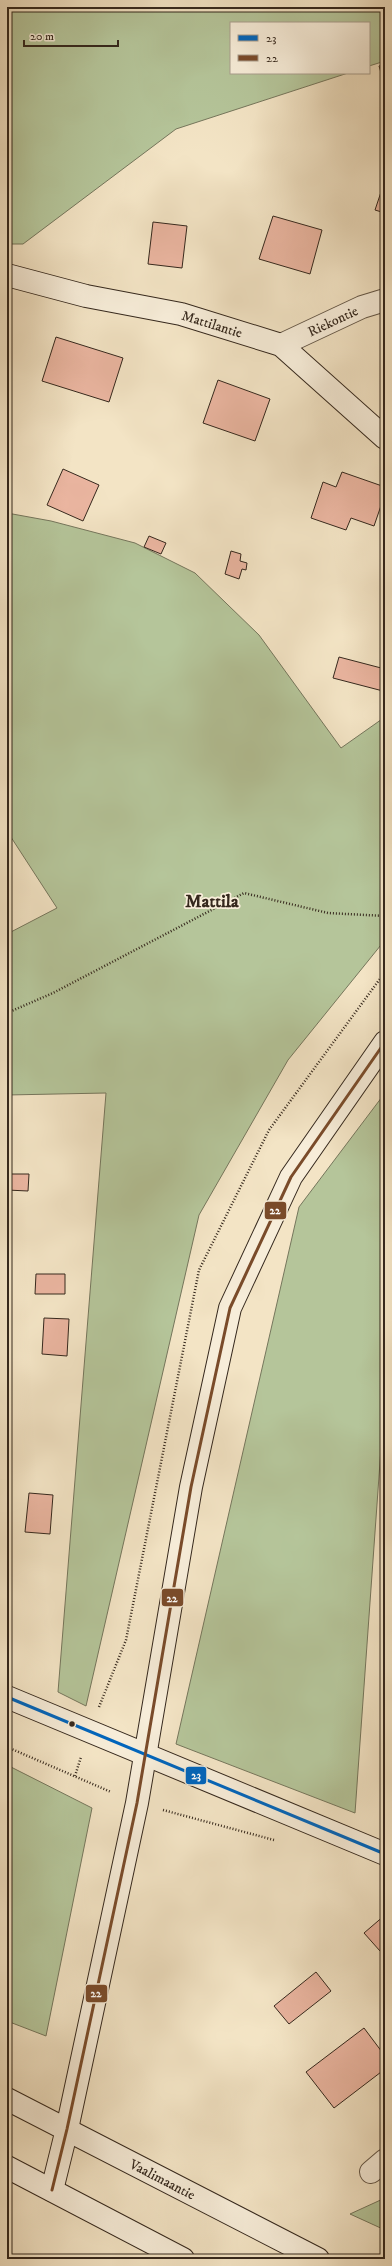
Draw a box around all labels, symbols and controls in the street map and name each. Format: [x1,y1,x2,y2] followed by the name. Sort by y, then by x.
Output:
[24,22,118,48] scale bar
[230,22,370,74] legend
[30,29,54,44] text: 20 m
[266,31,276,46] text: 23
[266,51,278,66] text: 22
[305,302,361,341] street label: Riekontie
[179,307,245,343] street label: Mattilantie
[185,891,239,913] district label: Mattila
[264,1201,287,1220] line badge: 22
[270,1204,281,1218] text: 22
[161,1588,184,1607] line badge: 22
[167,1592,178,1606] text: 22
[67,1719,77,1729] unlabelled marker
[185,1766,207,1785] line badge: 23
[191,1769,201,1783] text: 23
[85,1984,108,2003] line badge: 22
[91,1987,102,2001] text: 22
[125,2155,198,2204] street label: Vaalimaantie

